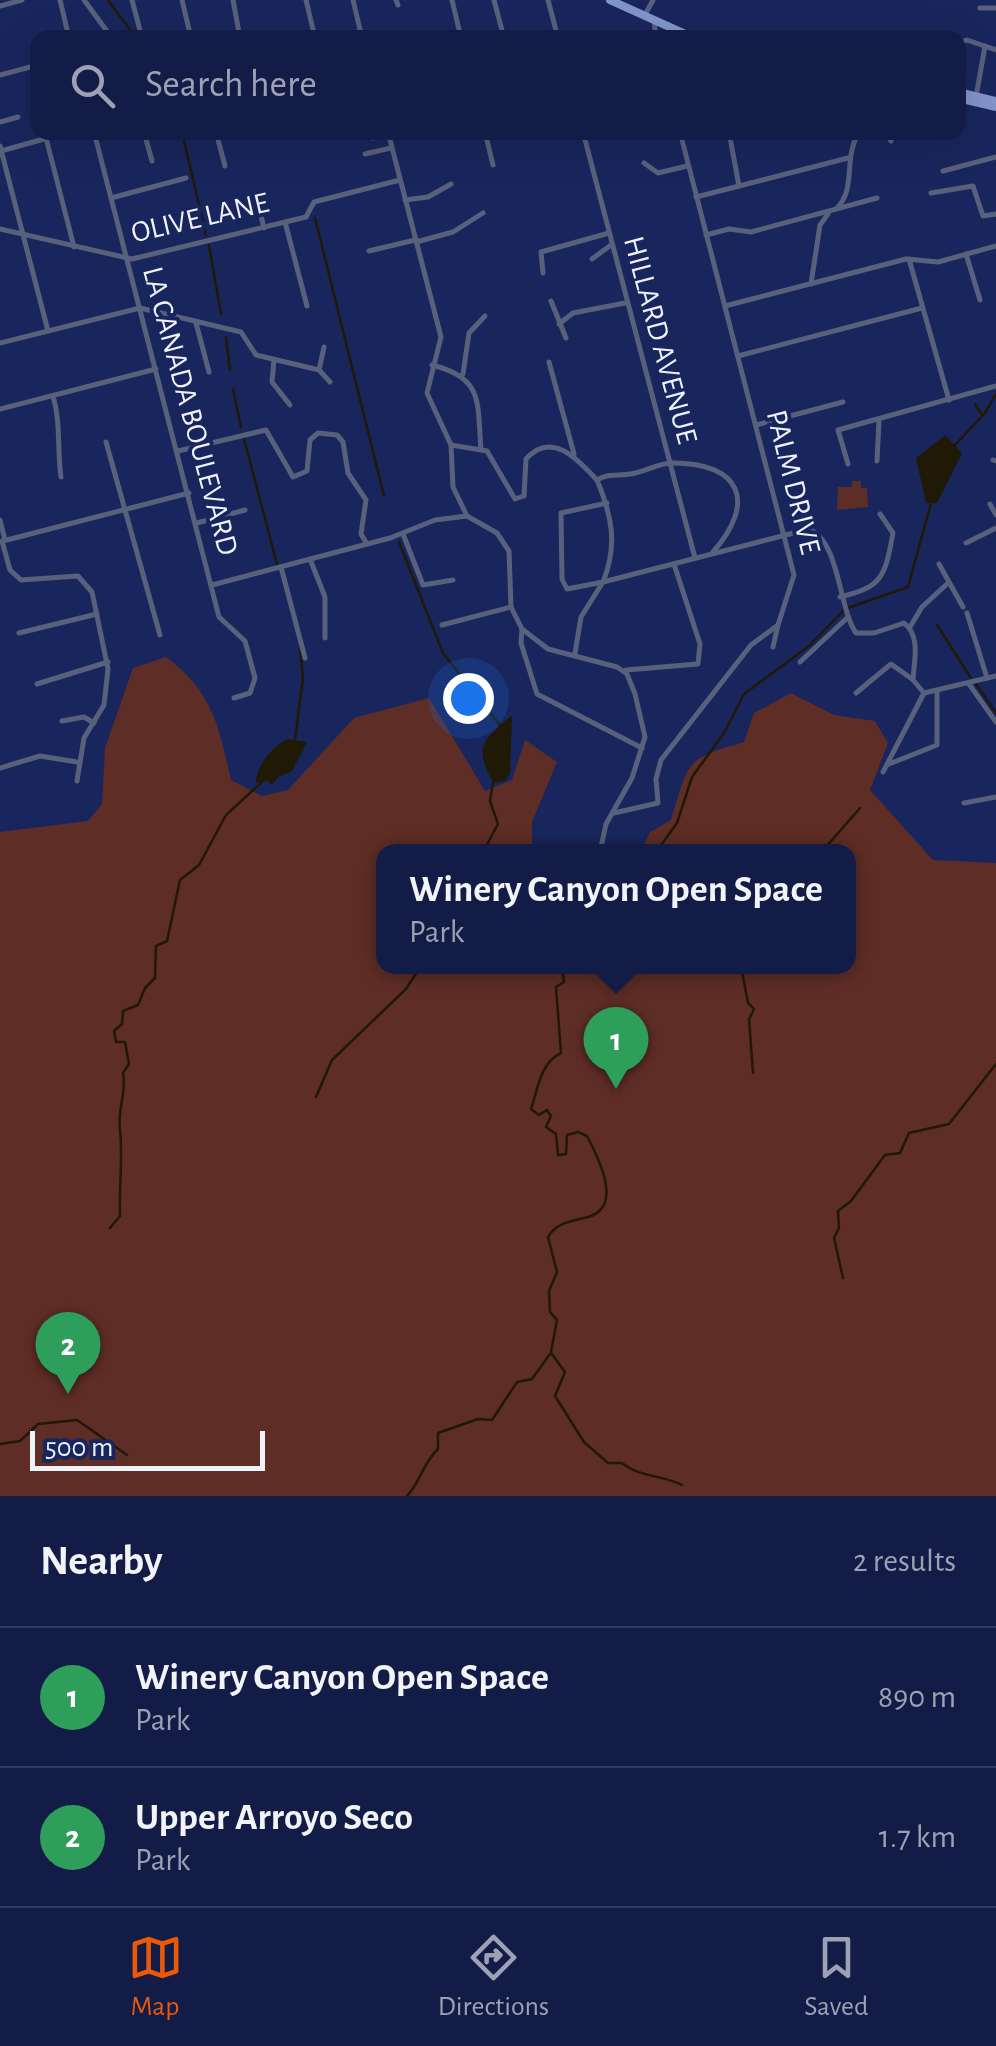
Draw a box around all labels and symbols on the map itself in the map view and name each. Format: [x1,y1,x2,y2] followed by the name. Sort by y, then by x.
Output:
[128,188,272,248] street label: OLIVE LANE
[618,233,702,447] street label: HILLARD AVENUE
[137,264,243,558] street label: LA CANADA BOULEVARD
[761,407,825,557] street label: PALM DRIVE
[443,673,494,724] your location
[584,1006,648,1089] pin: 1
[36,1312,100,1394] pin: 2
[30,1426,265,1470] scale bar

